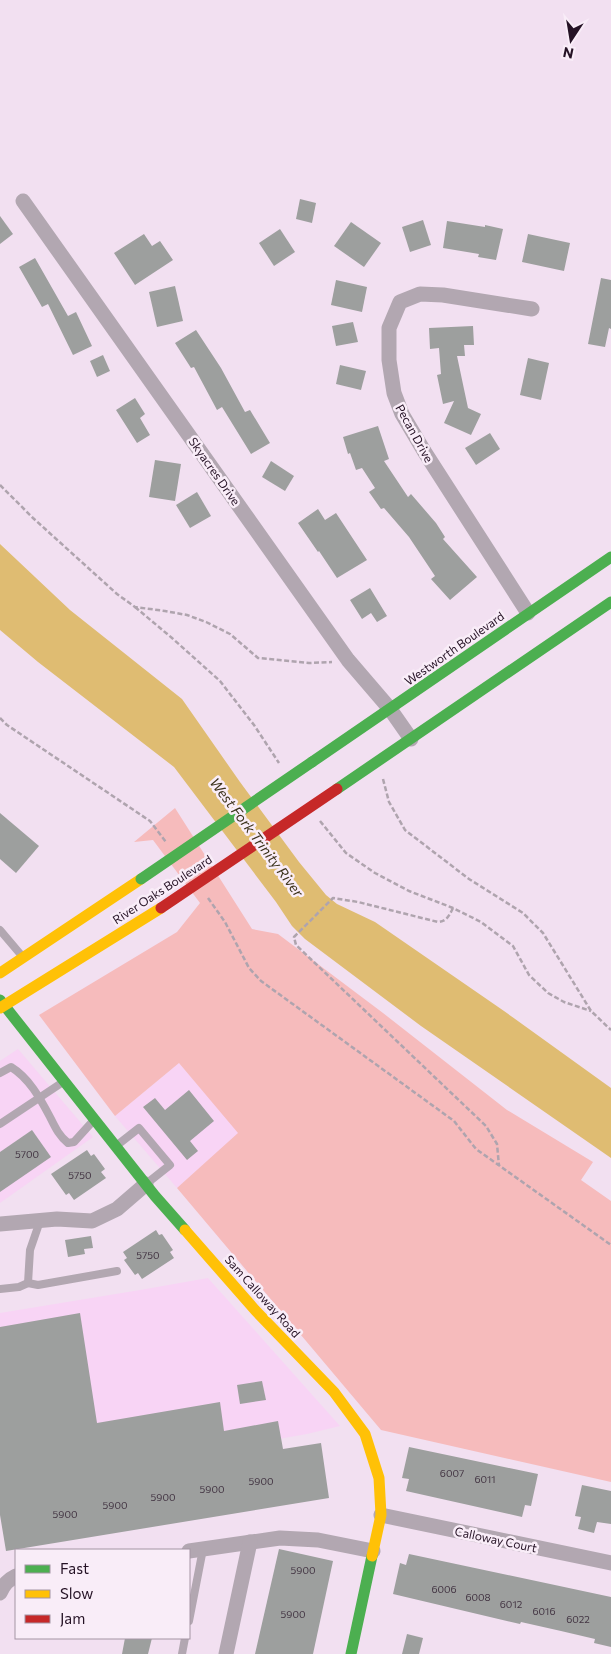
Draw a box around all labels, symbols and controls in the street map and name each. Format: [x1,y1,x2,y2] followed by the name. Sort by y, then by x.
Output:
[546,15,596,65] north arrow
[561,44,575,63] text: N
[393,402,437,464] street label: Pecan Drive
[186,434,244,508] street label: Skyacres Drive
[402,608,506,688] street label: Westworth Boulevard
[207,774,308,900] water label: West Fork Trinity River
[110,852,214,926] street label: River Oaks Boulevard
[15,1148,39,1160] house number: 5700
[68,1169,92,1181] house number: 5750
[136,1249,160,1261] house number: 5750
[222,1252,304,1340] street label: Sam Calloway Road
[440,1467,464,1479] house number: 6007
[474,1473,496,1485] house number: 6011
[249,1475,273,1487] house number: 5900
[200,1483,224,1495] house number: 5900
[151,1491,175,1503] house number: 5900
[103,1499,127,1511] house number: 5900
[53,1508,77,1520] house number: 5900
[454,1523,538,1555] street label: Calloway Court
[15,1549,190,1639] legend
[60,1559,89,1577] text: Fast
[291,1564,315,1576] house number: 5900
[431,1583,457,1595] house number: 6006
[60,1584,93,1602] text: Slow
[465,1591,491,1603] house number: 6008
[500,1598,523,1610] house number: 6012
[533,1605,555,1617] house number: 6016
[281,1608,305,1620] house number: 5900
[60,1609,85,1627] text: Jam
[566,1613,590,1625] house number: 6022

